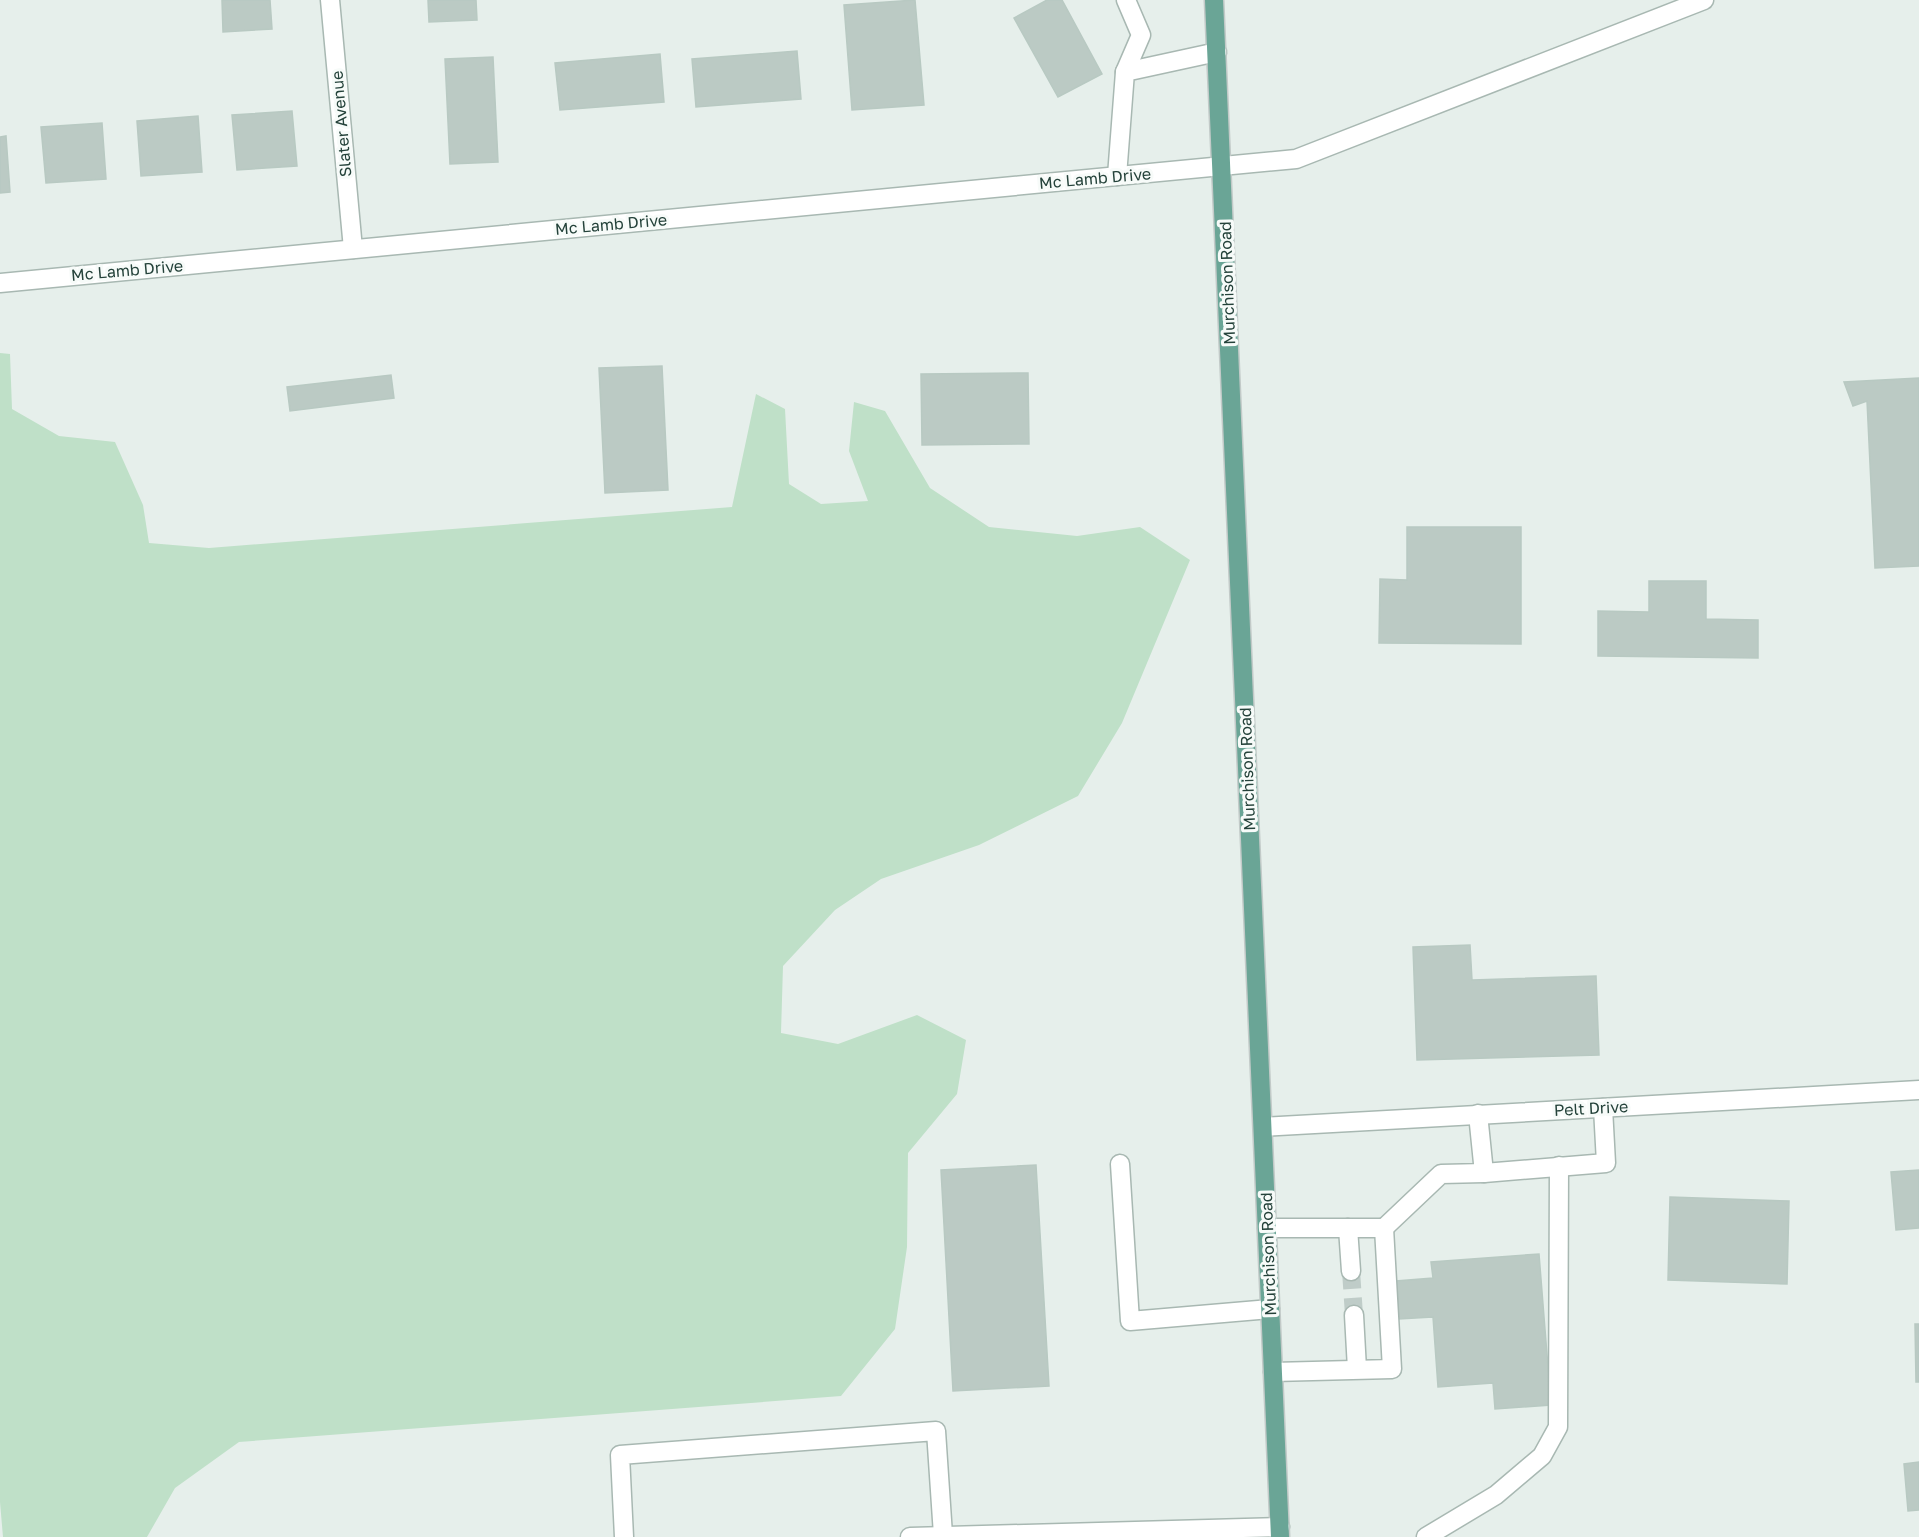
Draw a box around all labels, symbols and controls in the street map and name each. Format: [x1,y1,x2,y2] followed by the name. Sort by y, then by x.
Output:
[326,70,356,178] street label: Slater Avenue
[1038,163,1152,193] street label: Mc Lamb Drive
[554,209,668,239] street label: Mc Lamb Drive
[1215,221,1239,345] street label: Murchison Road
[70,255,184,285] street label: Mc Lamb Drive
[1235,707,1259,831] street label: Murchison Road
[1553,1096,1629,1120] street label: Pelt Drive
[1256,1192,1280,1316] street label: Murchison Road

